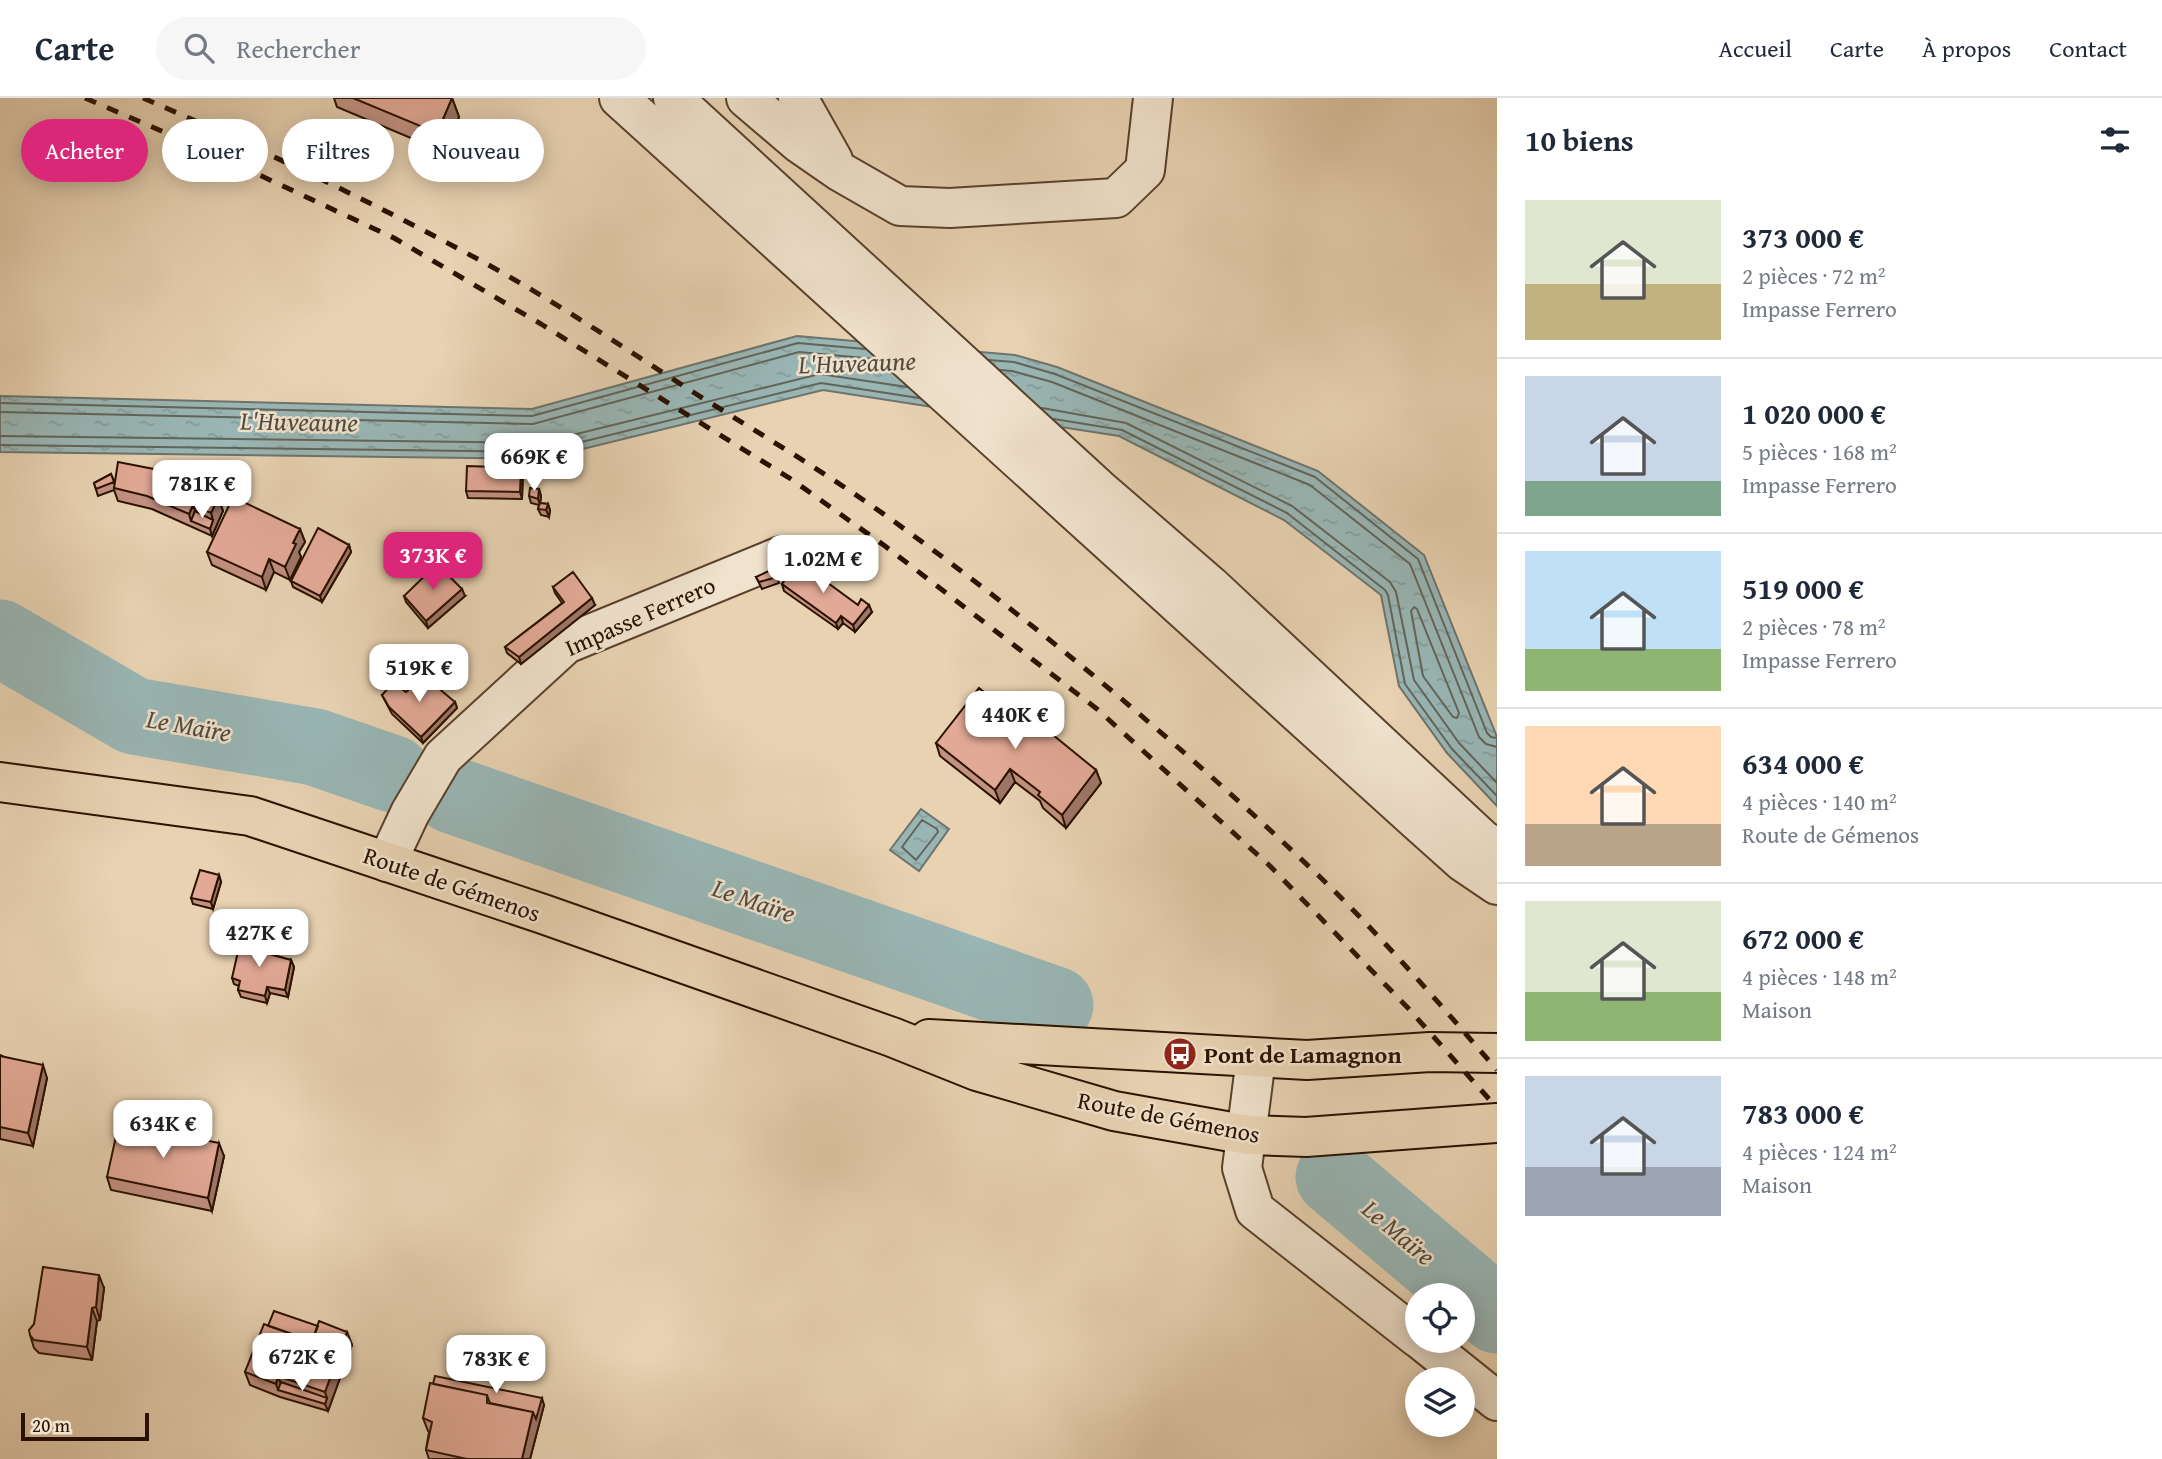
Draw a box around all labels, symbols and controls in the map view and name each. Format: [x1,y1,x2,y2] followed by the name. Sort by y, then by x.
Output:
[156,17,646,80] search box
[35,24,114,72] text: Carte
[180,29,218,67] icon: search
[236,29,361,68] text: Rechercher
[1718,31,1792,66] text: Accueil
[1830,31,1884,66] text: Carte
[1922,31,2011,66] text: À propos
[2049,31,2127,66] text: Contact
[1525,118,1634,162] text: 10 biens
[21,119,148,182] chip: Acheter
[162,119,268,182] chip: Louer
[282,119,394,182] chip: Filtres
[408,119,544,182] chip: Nouveau
[2096,121,2134,159] icon: filters
[1742,215,1864,259] text: 373 000 €
[1581,228,1665,312] icon: home
[1742,259,1886,292] text: 2 pièces · 72 m²
[1742,292,1897,325] text: Impasse Ferrero
[796,340,917,384] water label: L'Huveaune
[1742,391,1886,435] text: 1 020 000 €
[239,400,358,442] water label: L'Huveaune
[1581,404,1665,488] icon: home
[477,434,591,493] pin: 669K €
[1742,435,1897,468] text: 5 pièces · 168 m²
[500,439,568,472] text: 669K €
[145,460,259,520] pin: 781K €
[168,466,236,499] text: 781K €
[1742,468,1897,501] text: Impasse Ferrero
[376,532,490,592] pin: 373K €
[758,536,888,595] pin: 1.02M €
[399,538,467,571] text: 373K €
[783,541,863,574] text: 1.02M €
[1742,566,1864,610] text: 519 000 €
[559,567,721,665] street label: Impasse Ferrero
[1581,579,1665,663] icon: home
[1742,610,1886,643] text: 2 pièces · 78 m²
[1742,643,1897,676] text: Impasse Ferrero
[362,644,476,704] pin: 519K €
[385,650,453,683] text: 519K €
[958,692,1072,751] pin: 440K €
[981,697,1049,730] text: 440K €
[143,698,234,752] water label: Le Maïre
[1742,741,1864,785] text: 634 000 €
[1581,754,1665,838] icon: home
[1742,785,1897,818] text: 4 pièces · 140 m²
[1742,818,1919,851] text: Route de Gémenos
[359,837,545,931] street label: Route de Gémenos
[706,867,801,932] water label: Le Maïre
[202,910,316,969] pin: 427K €
[225,915,293,948] text: 427K €
[1742,916,1864,960] text: 672 000 €
[1581,929,1665,1013] icon: home
[1742,960,1897,993] text: 4 pièces · 148 m²
[1742,993,1812,1026] text: Maison
[1161,1035,1199,1073] bus stop icon: Pont de Lamagnon
[1204,1037,1402,1072] place label: Pont de Lamagnon
[1075,1082,1263,1152] street label: Route de Gémenos
[1742,1091,1864,1135] text: 783 000 €
[106,1100,220,1160] pin: 634K €
[1581,1104,1665,1188] icon: home
[129,1106,197,1139] text: 634K €
[1742,1135,1897,1168] text: 4 pièces · 124 m²
[1742,1168,1812,1201] text: Maison
[1353,1189,1444,1274] water label: Le Maïre
[1405,1283,1475,1437] map controls
[1405,1283,1475,1353] button: locate
[245,1334,359,1393] pin: 672K €
[439,1336,553,1395] pin: 783K €
[268,1339,336,1372] text: 672K €
[462,1341,530,1374] text: 783K €
[1405,1367,1475,1437] button: layers
[21,1410,149,1442] scale bar
[32,1411,70,1439] text: 20 m

